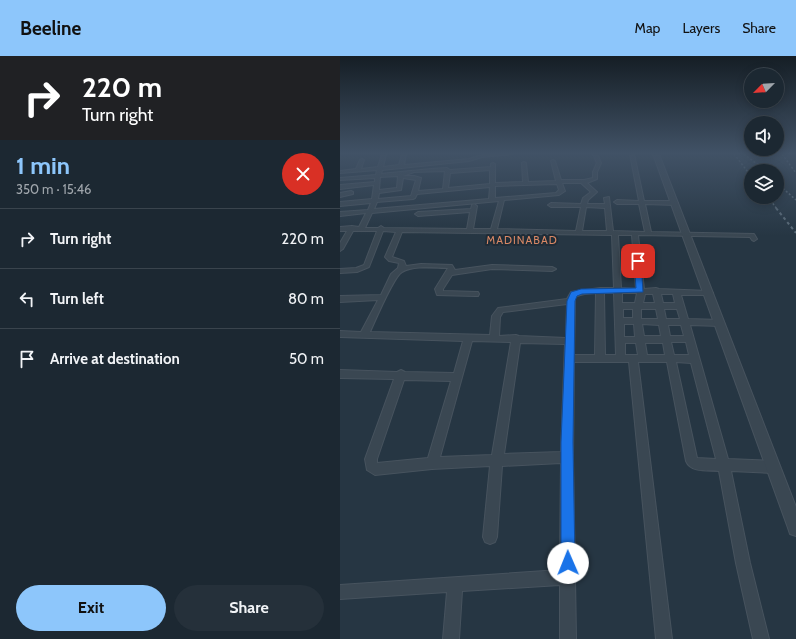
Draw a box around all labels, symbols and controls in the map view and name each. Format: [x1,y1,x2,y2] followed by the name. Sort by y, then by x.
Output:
[20,17,81,40] text: Beeline
[635,19,660,37] text: Map
[682,19,720,37] text: Layers
[742,19,776,37] text: Share
[744,68,784,108] north arrow
[744,68,784,204] map controls
[82,70,162,104] text: 220 m
[16,72,68,124] icon: right
[82,104,153,126] text: Turn right
[744,116,784,156] button: sound
[16,151,70,180] text: 1 min
[282,153,324,195] button: close
[744,164,784,204] button: layers
[16,181,91,197] text: 350 m · 15:46
[16,228,38,250] icon: right
[50,230,111,248] text: Turn right
[281,230,324,248] text: 220 m
[486,233,558,247] district label: MADINABAD
[621,244,655,278] pin
[627,250,649,272] icon: arrive
[16,288,38,310] icon: left
[50,290,104,308] text: Turn left
[288,290,324,308] text: 80 m
[16,348,38,370] icon: arrive
[50,350,180,368] text: Arrive at destination
[289,350,324,368] text: 50 m
[547,542,589,584] position arrow
[16,585,166,631] button: Exit
[174,585,324,631] button: Share

